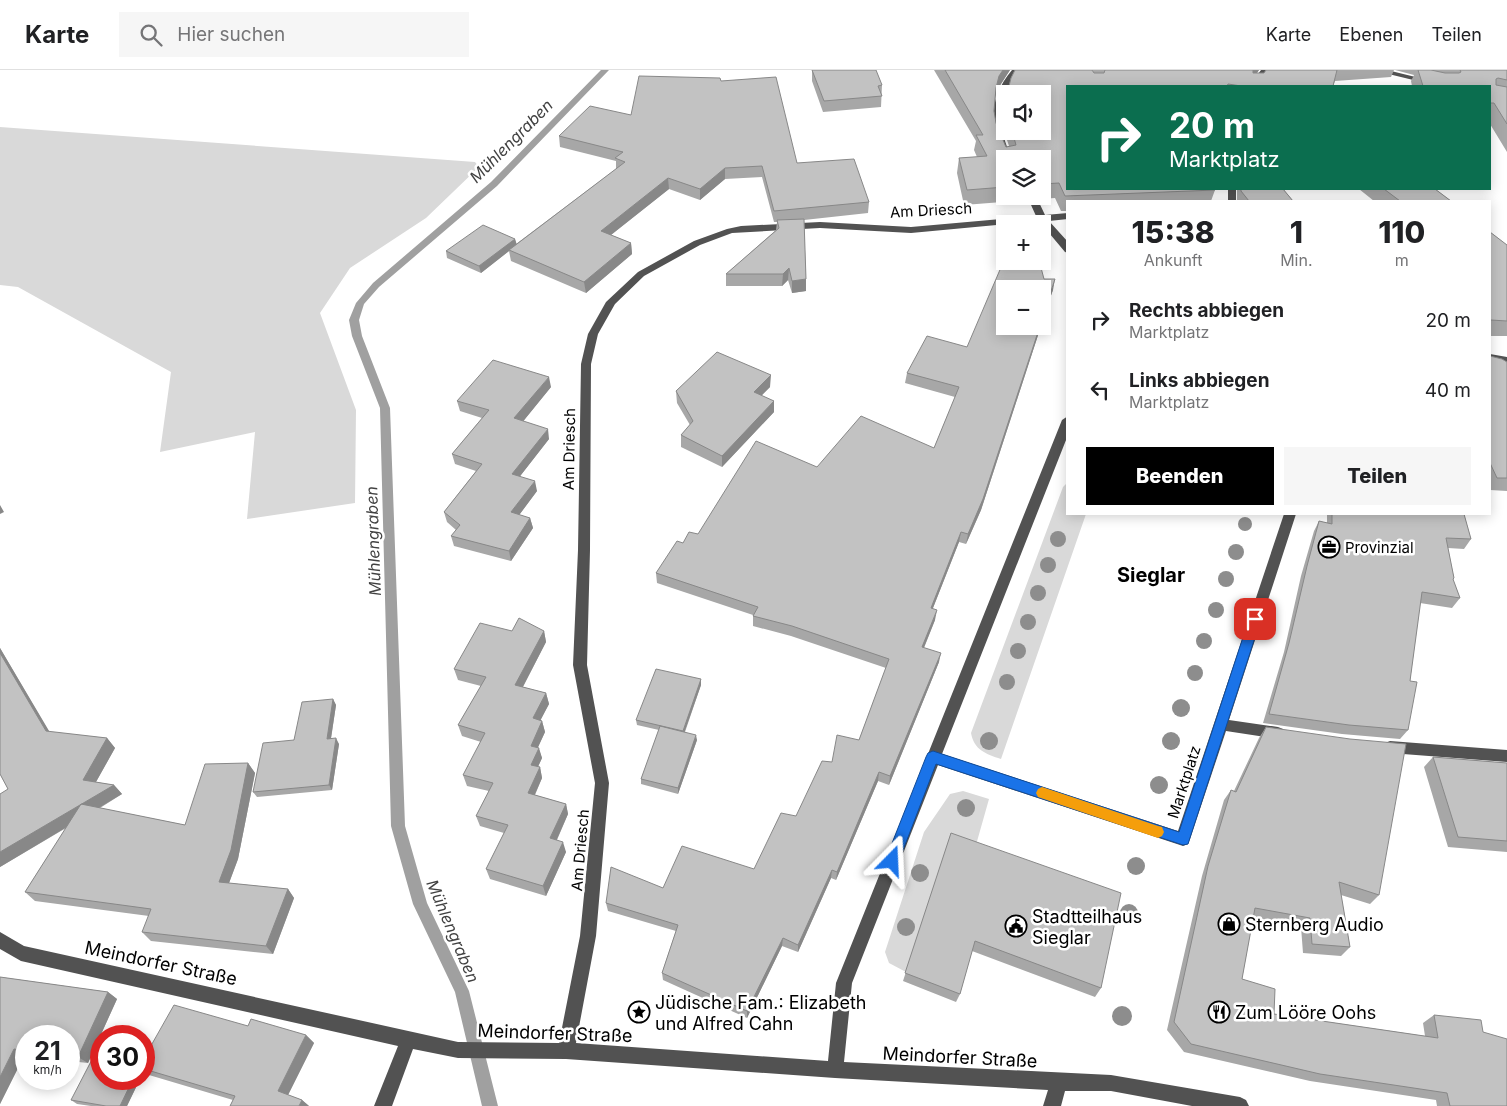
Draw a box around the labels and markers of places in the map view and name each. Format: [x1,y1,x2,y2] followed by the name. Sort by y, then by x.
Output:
[1317,535,1341,559] office icon: Provinzial
[1345,538,1414,557] place label: Provinzial
[1234,598,1276,640] pin
[1032,906,1142,948] place label: Stadtteilhaus Sieglar
[1217,912,1241,936] shop icon: Sternberg Audio
[1004,914,1028,938] public building icon: Stadtteilhaus Sieglar
[1245,914,1384,935] place label: Sternberg Audio
[655,992,866,1034] place label: Jüdische Fam.: Elizabeth und Alfred Cahn
[627,1000,651,1024] place icon: Jüdische Fam.: Elizabeth und Alfred Cahn
[1207,1000,1231,1024] restaurant icon: Zum Lööre Oohs
[1235,1002,1376,1023] place label: Zum Lööre Oohs

